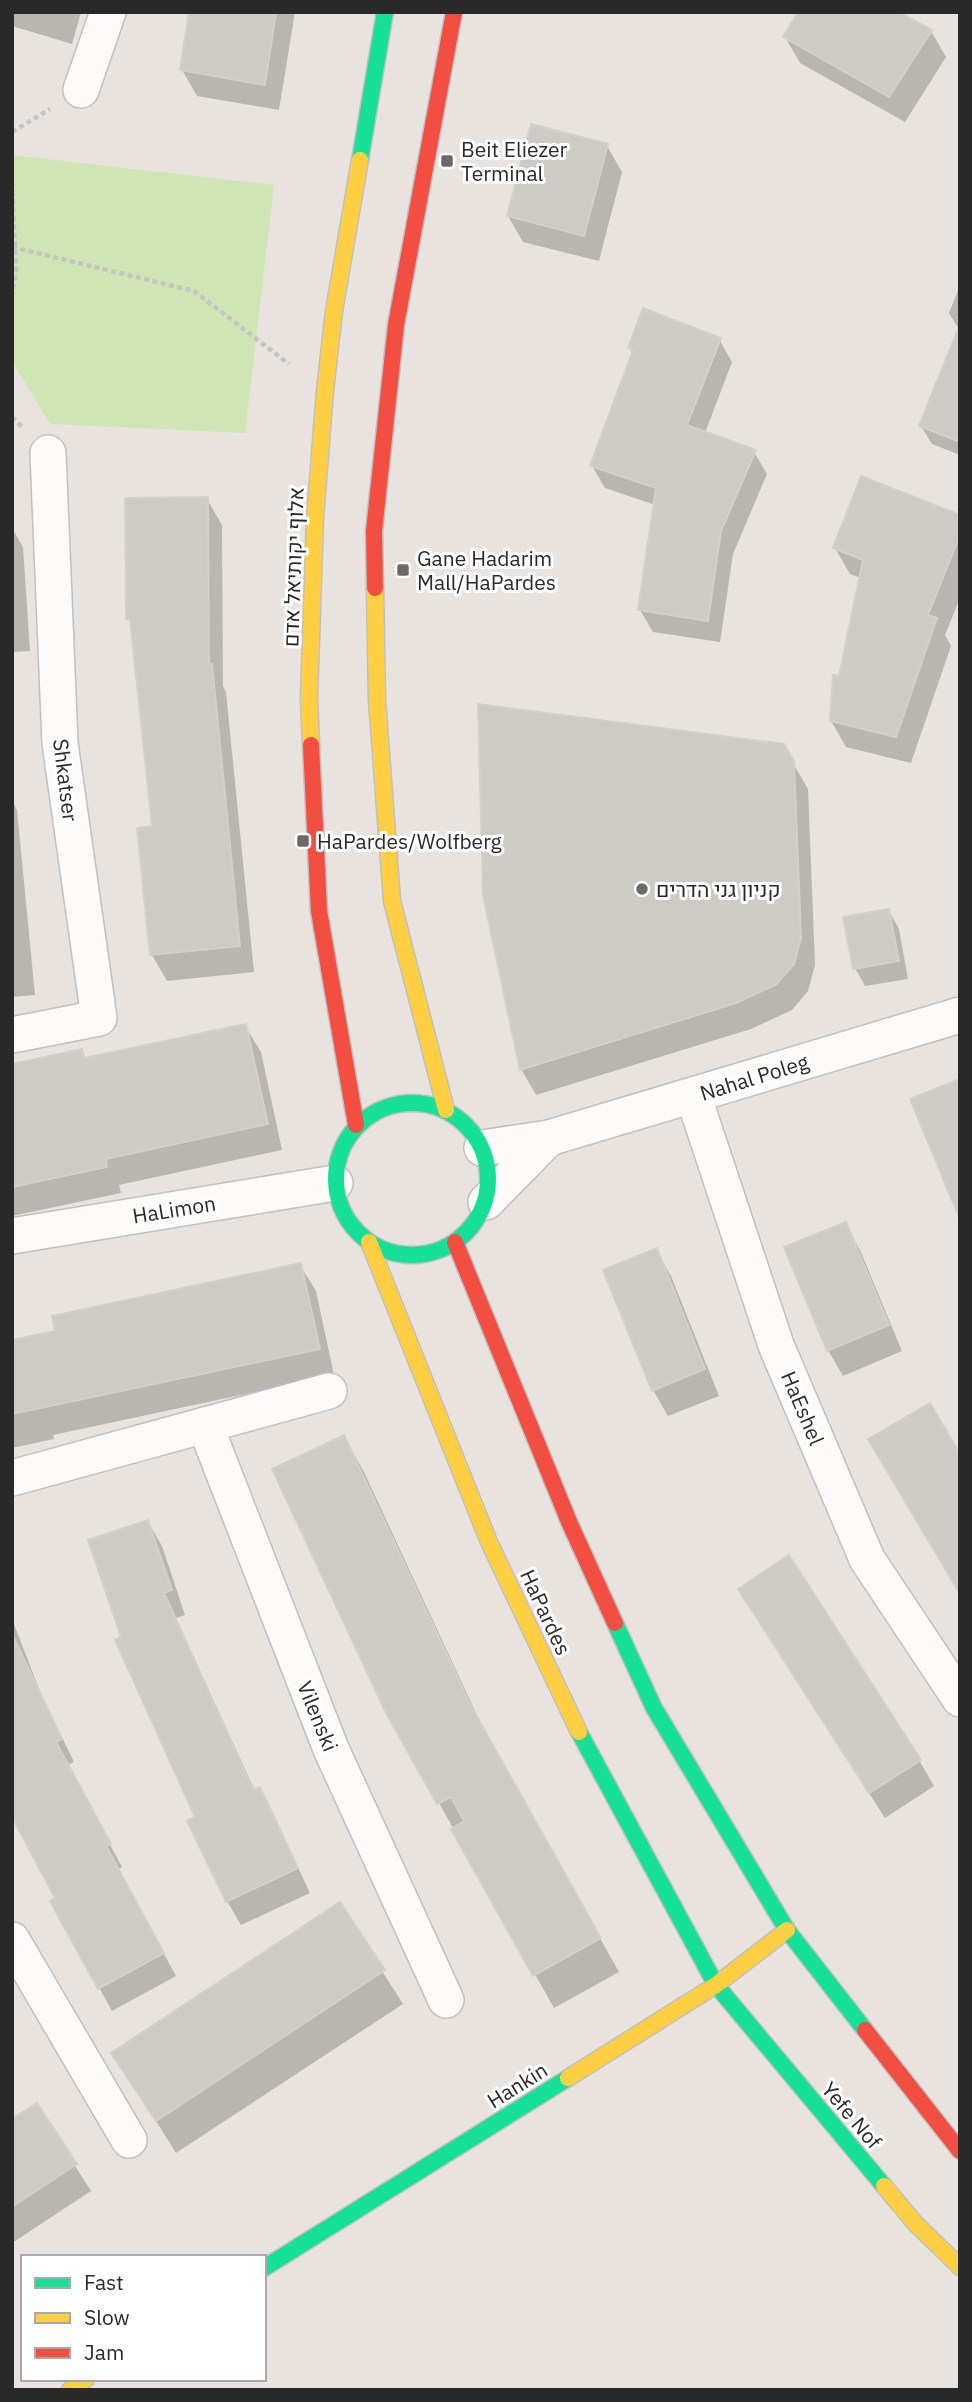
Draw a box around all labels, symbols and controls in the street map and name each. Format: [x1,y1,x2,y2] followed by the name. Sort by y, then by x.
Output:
[461,135,568,187] place label: Beit Eliezer Terminal
[439,153,455,169] marker: Beit Eliezer Terminal
[276,487,310,647] street label: אלוף יקותיאל אדם
[417,544,556,596] place label: Gane Hadarim Mall/HaPardes
[395,562,411,578] marker: Gane Hadarim Mall/HaPardes
[47,737,85,823] street label: Shkatser
[317,827,501,855] place label: HaPardes/Wolfberg
[295,833,311,849] marker: HaPardes/Wolfberg
[656,875,780,903] place label: קניון גני הדרים
[634,881,650,897] marker: קניון גני הדרים
[696,1047,812,1107] street label: Nahal Poleg
[130,1189,218,1229] street label: HaLimon
[775,1367,831,1449] street label: HaEshel
[514,1565,578,1659] street label: HaPardes
[291,1677,345,1755] street label: Vilenski
[481,2056,553,2114] street label: Hankin
[816,2076,888,2155] street label: Yefe Nof
[21,2255,266,2381] legend
[84,2268,124,2296] text: Fast
[84,2303,130,2331] text: Slow
[84,2338,124,2366] text: Jam

